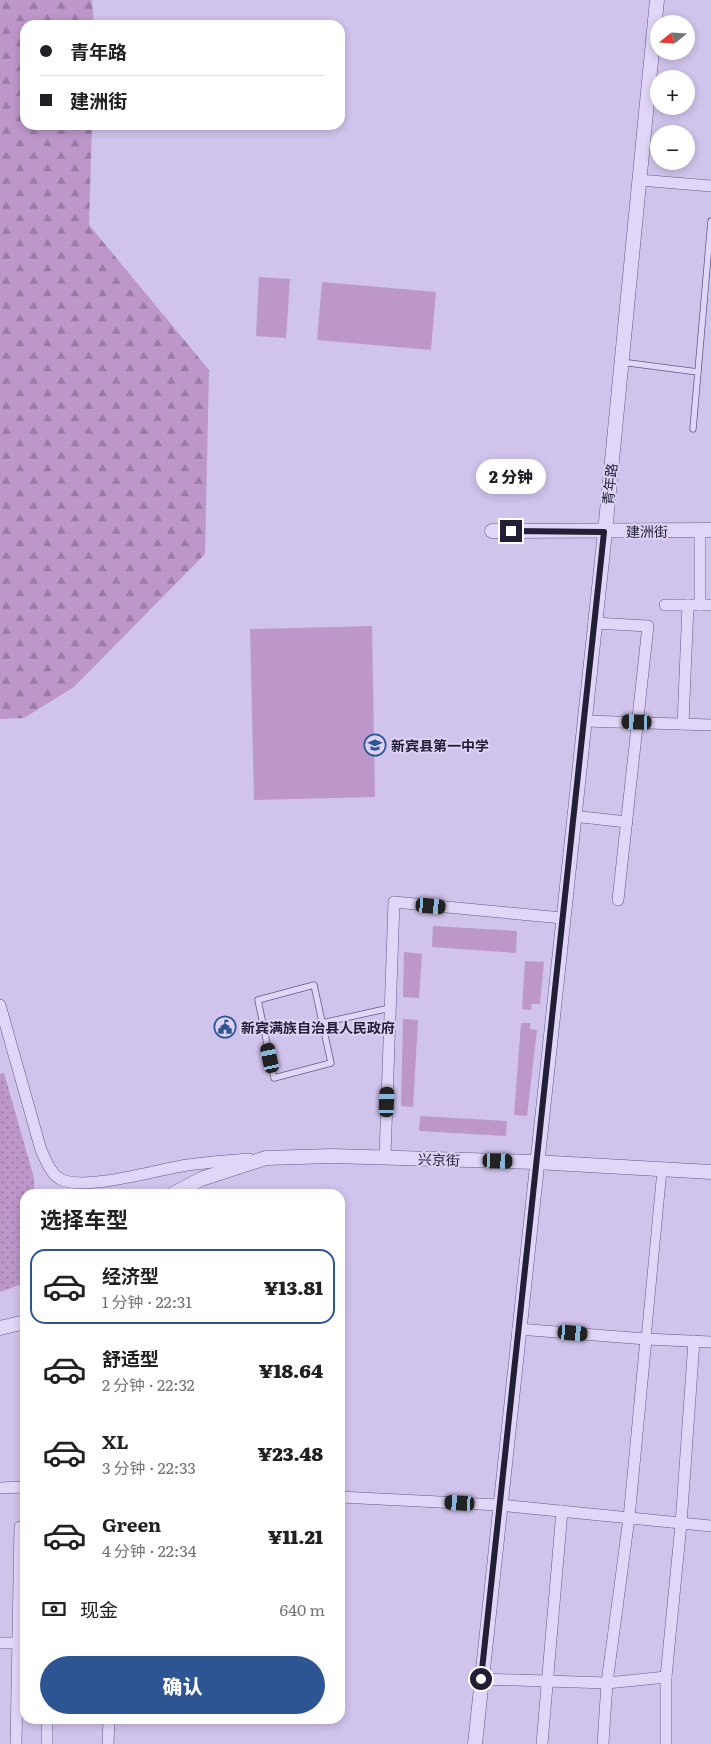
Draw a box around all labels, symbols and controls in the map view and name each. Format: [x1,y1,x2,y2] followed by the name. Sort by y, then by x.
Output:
[650,15,695,60] north arrow
[650,15,695,170] map controls
[70,37,127,65] text: 青年路
[650,70,695,115] button: +
[70,86,127,114] text: 建洲街
[650,125,695,170] button: −
[476,458,546,494] callout: 2 分钟
[597,462,621,506] street label: 青年路
[489,464,533,488] text: 2 分钟
[500,520,522,542] route end
[626,521,668,541] street label: 建洲街
[621,714,652,730] car
[363,733,387,757] school or university icon: 新宾县第一中学
[391,735,489,755] place label: 新宾县第一中学
[415,897,446,915] car
[213,1015,237,1039] public building icon: 新宾满族自治县人民政府
[241,1017,395,1037] place label: 新宾满族自治县人民政府
[259,1042,280,1074] car
[378,1087,395,1117] car
[418,1148,460,1170] street label: 兴京街
[482,1153,513,1169] car
[40,1202,128,1235] text: 选择车型
[102,1261,159,1289] text: 经济型
[42,1264,87,1309] icon: car
[264,1273,323,1301] text: ¥13.81
[102,1289,192,1313] text: 1 分钟 · 22:31
[557,1324,588,1342] car
[102,1344,159,1372] text: 舒适型
[42,1347,87,1392] icon: car
[259,1356,323,1384] text: ¥18.64
[102,1372,195,1396] text: 2 分钟 · 22:32
[102,1427,129,1455] text: XL
[42,1430,87,1475] icon: car
[258,1439,323,1467] text: ¥23.48
[102,1455,196,1479] text: 3 分钟 · 22:33
[444,1495,475,1511] car
[102,1510,161,1538] text: Green
[42,1513,87,1558] icon: car
[268,1522,323,1550] text: ¥11.21
[102,1538,197,1562] text: 4 分钟 · 22:34
[40,1595,68,1623] icon: cash
[80,1595,118,1623] text: 现金
[280,1597,325,1621] text: 640 m
[40,1656,325,1714] button: 确认
[470,1668,492,1690] route start

